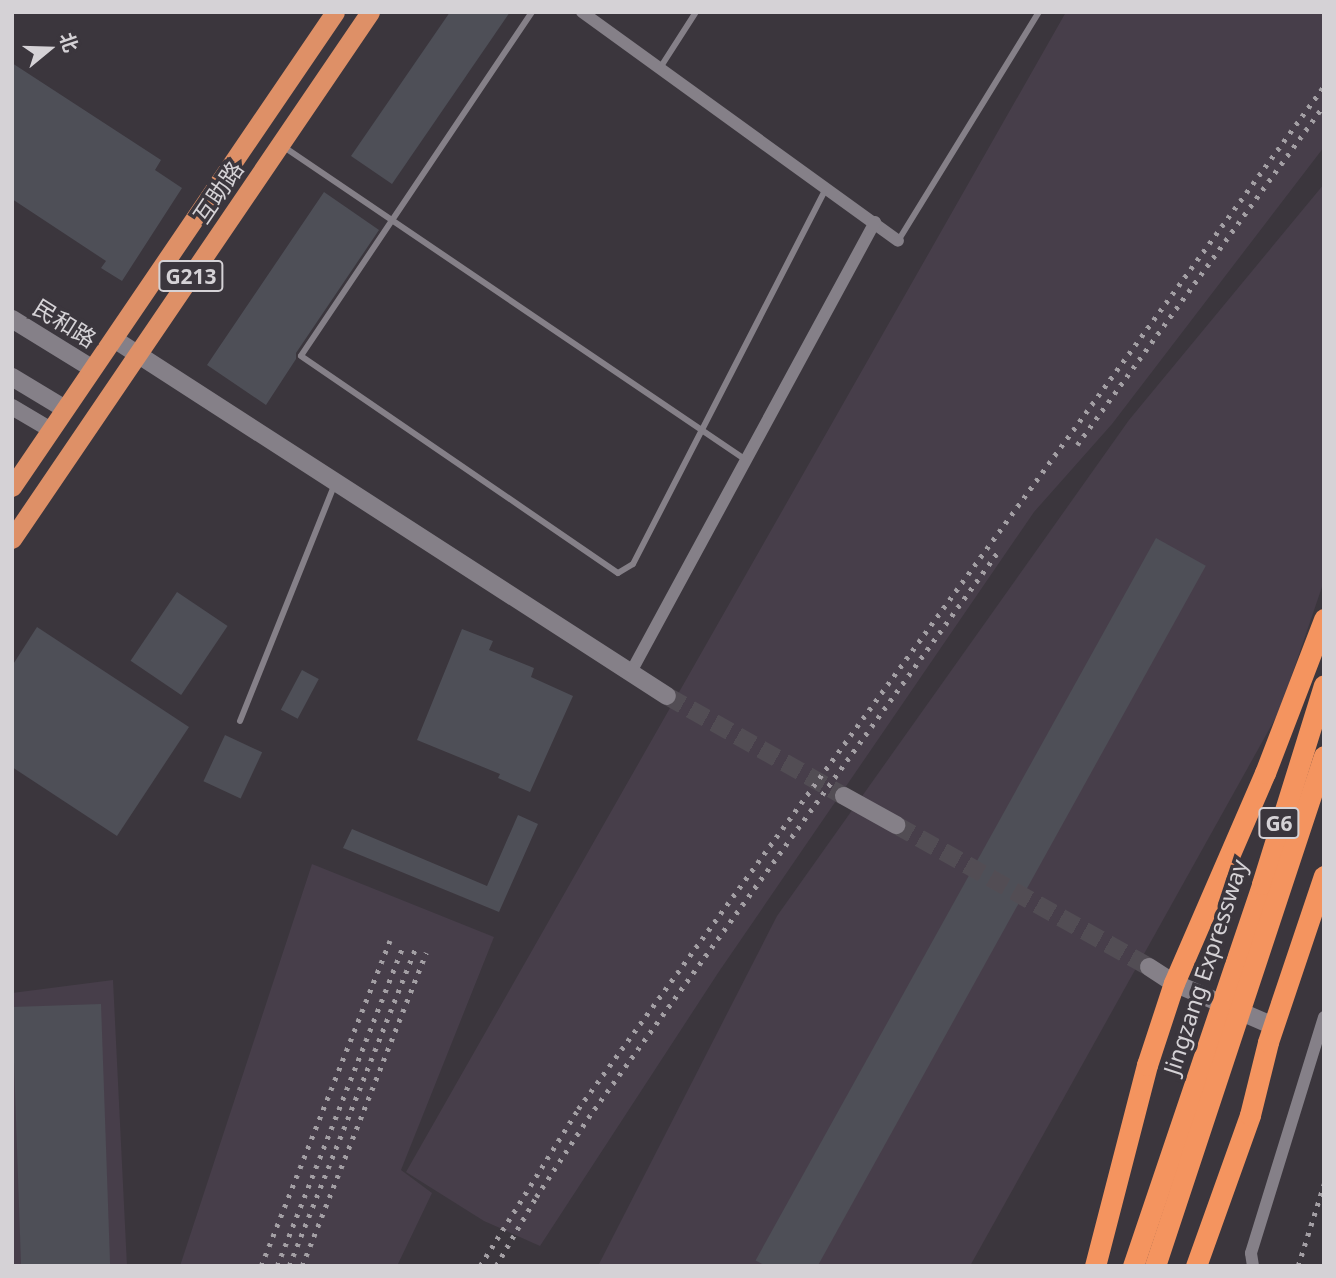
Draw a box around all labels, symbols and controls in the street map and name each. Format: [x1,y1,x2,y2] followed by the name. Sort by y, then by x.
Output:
[14,14,84,84] north arrow
[53,29,84,55] text: 北
[187,156,249,228] street label: 互助路
[158,258,224,294] road number: G213
[28,293,102,353] street label: 民和路
[1258,806,1300,840] road number: G6
[1157,856,1253,1078] street label: Jingzang Expressway

